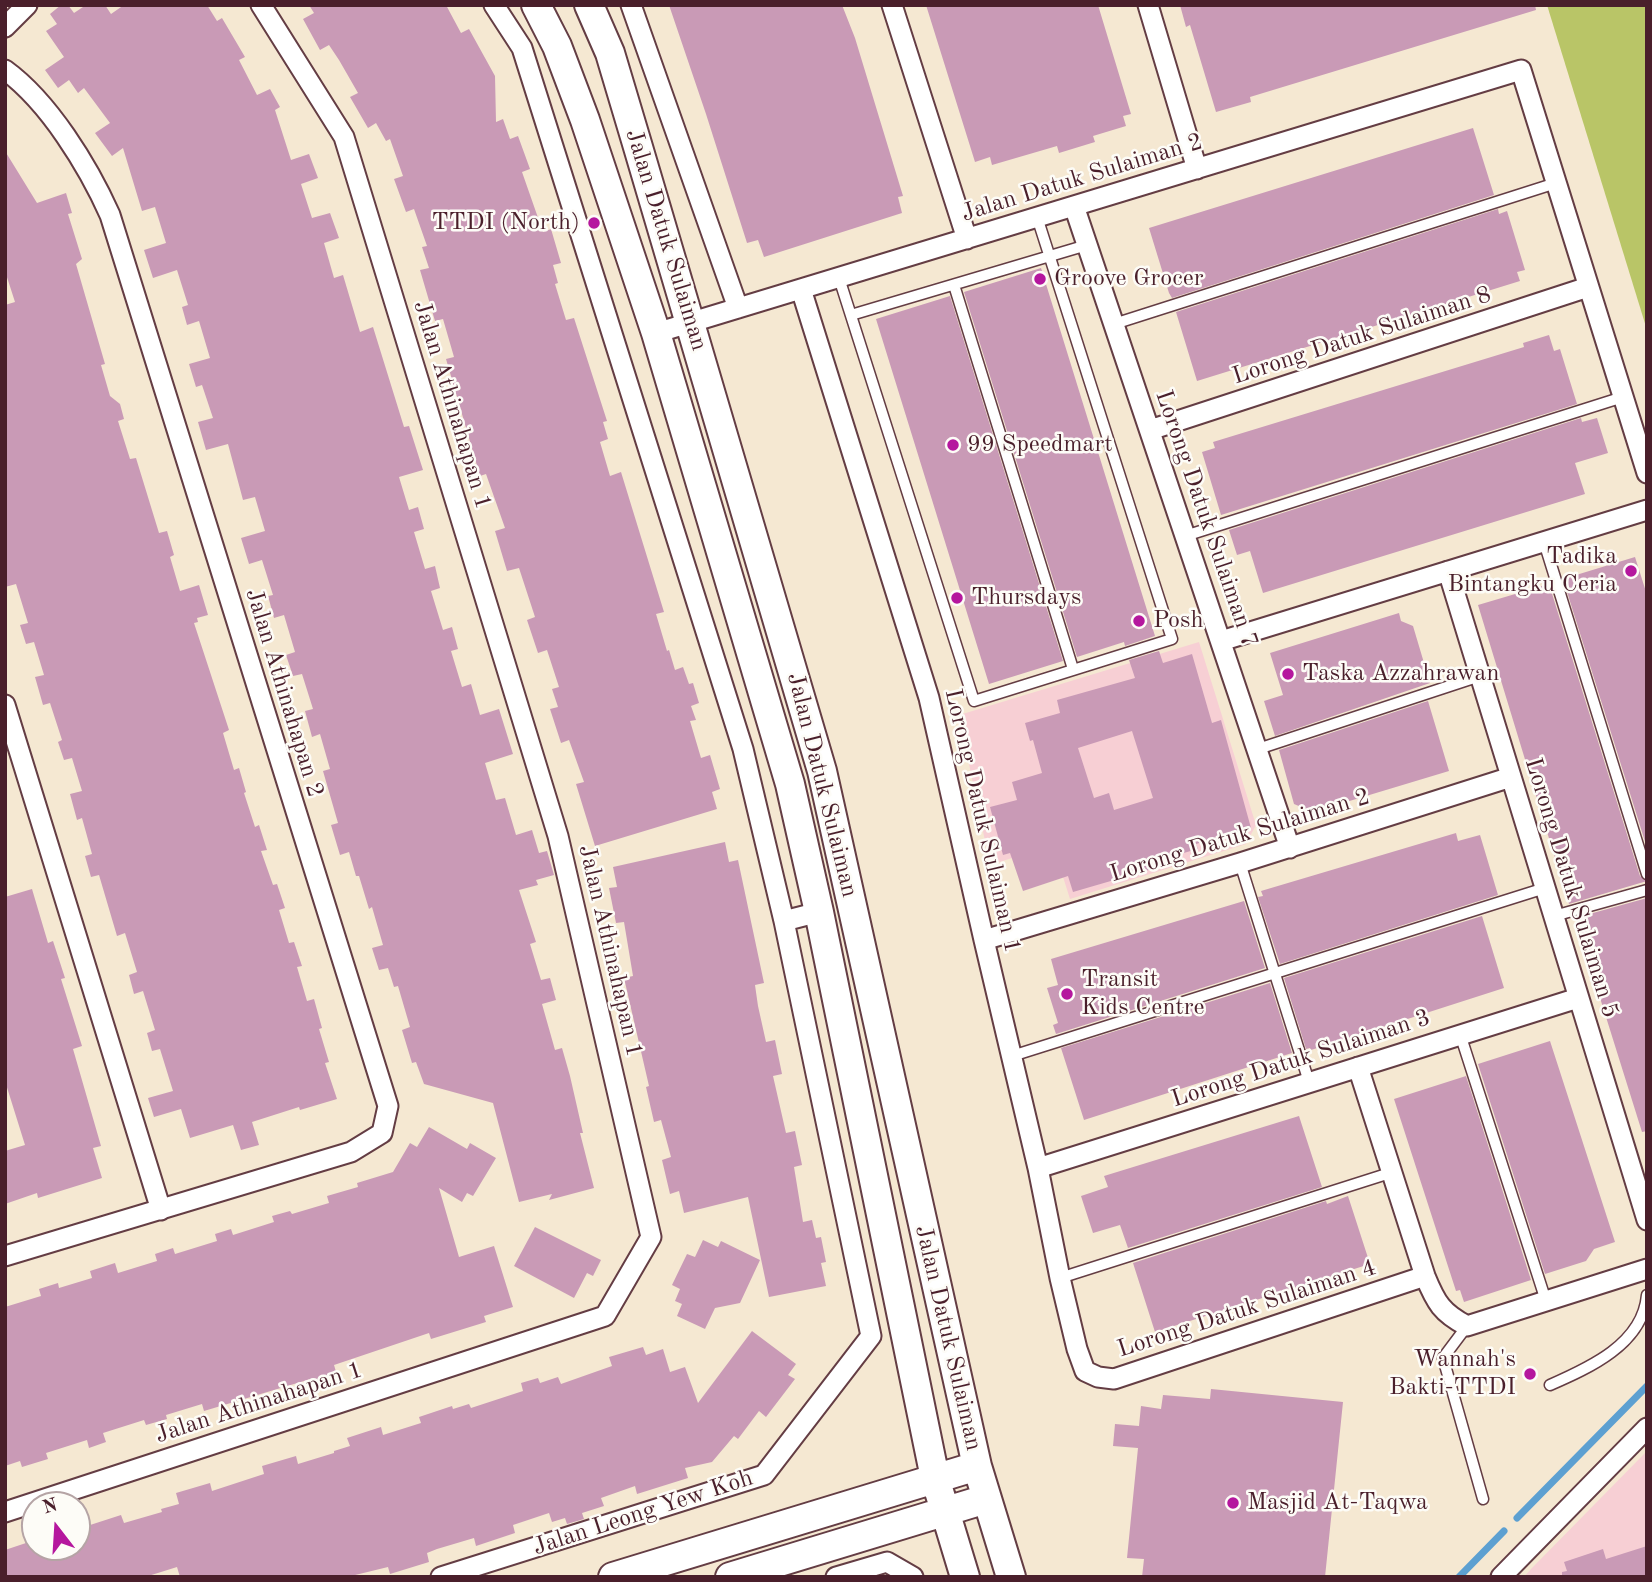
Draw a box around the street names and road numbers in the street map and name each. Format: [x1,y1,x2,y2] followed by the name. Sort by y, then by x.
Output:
[619,126,713,354] street label: Jalan Datuk Sulaiman
[958,128,1206,228] street label: Jalan Datuk Sulaiman 2
[1229,281,1495,391] street label: Lorong Datuk Sulaiman 8
[407,297,497,513] street label: Jalan Athinahapan 1
[1148,386,1264,652] street label: Lorong Datuk Sulaiman 7
[239,585,329,801] street label: Jalan Athinahapan 2
[780,670,864,900] street label: Jalan Datuk Sulaiman
[938,686,1026,956] street label: Lorong Datuk Sulaiman 1
[1518,755,1624,1021] street label: Lorong Datuk Sulaiman 5
[1107,783,1373,889] street label: Lorong Datuk Sulaiman 2
[572,842,648,1060] street label: Jalan Athinahapan 1
[1168,1004,1434,1114] street label: Lorong Datuk Sulaiman 3
[908,1223,988,1453] street label: Jalan Datuk Sulaiman
[1114,1254,1380,1364] street label: Lorong Datuk Sulaiman 4
[151,1356,367,1450] street label: Jalan Athinahapan 1
[529,1464,757,1562] street label: Jalan Leong Yew Koh

